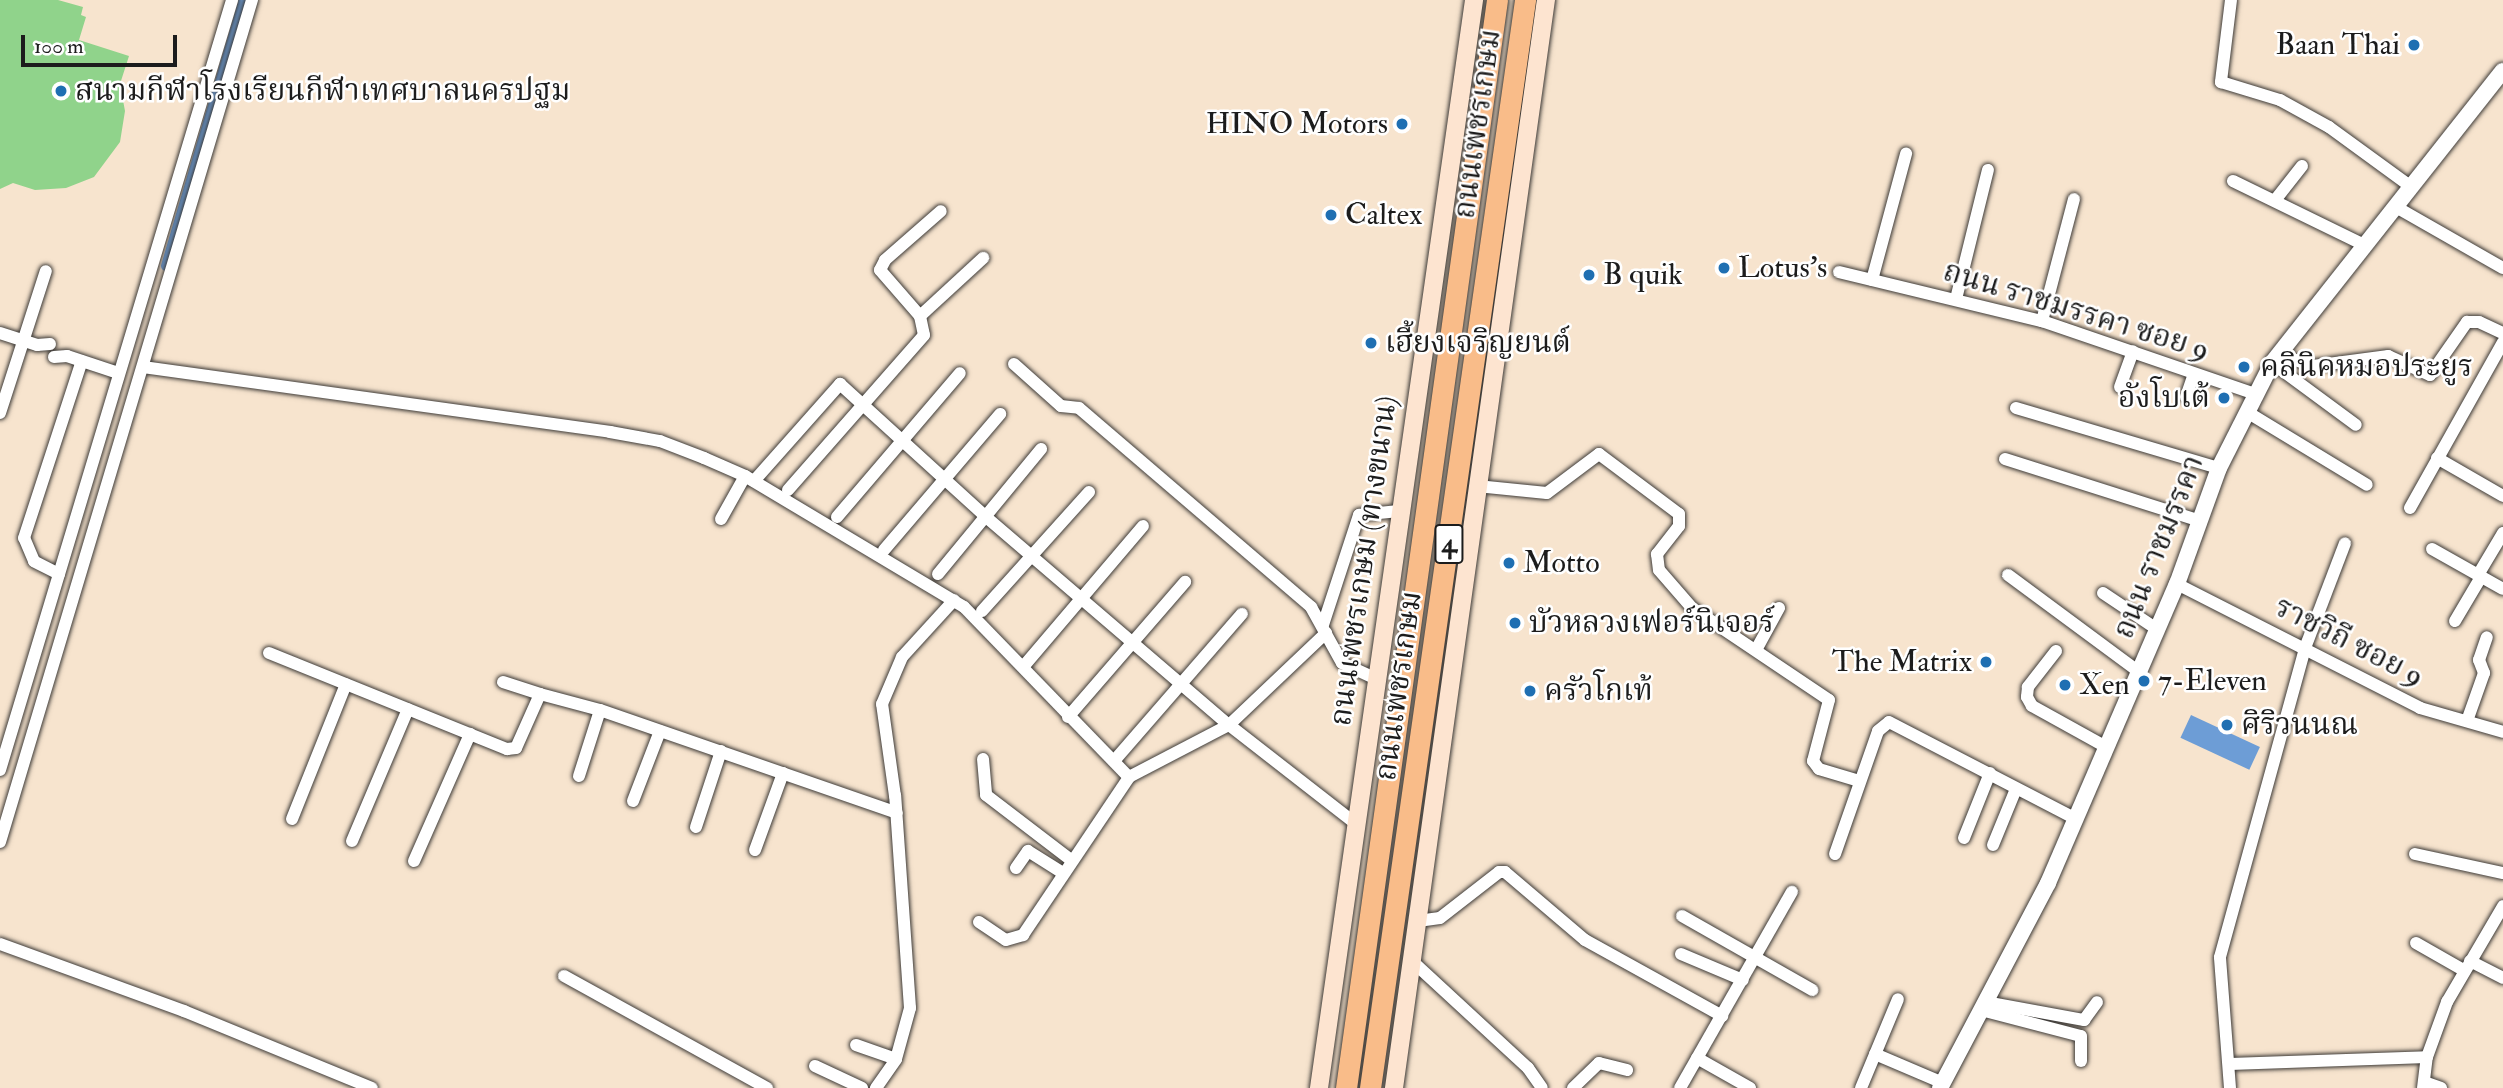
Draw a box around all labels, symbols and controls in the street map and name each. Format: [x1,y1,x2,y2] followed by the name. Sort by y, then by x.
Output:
[24,21,180,65] scale bar
[1447,27,1509,221] street label: ถนนเพชรเกษม
[2276,27,2400,63] place label: Baan Thai
[34,33,84,60] text: 100 m
[2406,37,2422,53] marker: Baan Thai
[75,73,570,109] place label: สนามกีฬาโรงเรียนกีฬาเทศบาลนครปฐม
[53,83,69,99] marker: สนามกีฬาโรงเรียนกีฬาเทศบาลนครปฐม
[1206,106,1388,142] place label: HINO Motors
[1394,116,1410,132] marker: HINO Motors
[1345,197,1422,233] place label: Caltex
[1323,207,1339,223] marker: Caltex
[1738,250,1827,286] place label: Lotus's
[1939,253,2213,369] street label: ถนน ราชมรรคา ซอย 9
[1603,257,1683,293] place label: B quik
[1716,260,1732,276] marker: Lotus's
[1581,267,1597,283] marker: B quik
[1385,325,1571,361] place label: เฮี้ยงเจริญยนต์
[1363,335,1379,351] marker: เฮี้ยงเจริญยนต์
[2260,349,2473,385] place label: คลินิคหมอประยูร
[2234,357,2254,377] marker: คลินิคหมอประยูร
[2118,380,2210,416] place label: อังโบเต้
[2216,390,2232,406] marker: อังโบเต้
[1323,394,1405,728] street label: ถนนเพชรเกษม (ทางขนาน)
[2106,450,2212,644] street label: ถนน ราชมรรคา
[1433,520,1465,568] road number: 4
[1523,545,1600,581] place label: Motto
[1501,555,1517,571] marker: Motto
[1368,589,1430,783] street label: ถนนเพชรเกษม
[2268,589,2430,695] street label: ราชวิถี ซอย 9
[1529,605,1774,641] place label: บัวหลวงเฟอร์นิเจอร์
[1507,615,1523,631] marker: บัวหลวงเฟอร์นิเจอร์
[1832,644,1972,680] place label: The Matrix
[1978,654,1994,670] marker: The Matrix
[2158,663,2267,699] place label: 7-Eleven
[2079,667,2130,703] place label: Xen
[1544,673,1653,709] place label: ครัวโกเท้
[2136,673,2152,689] marker: 7-Eleven
[2057,677,2073,693] marker: Xen
[1522,683,1538,699] marker: ครัวโกเท้
[2241,707,2358,743] place label: ศิริวนนณ
[2219,717,2235,733] marker: ศิริวนนณ

